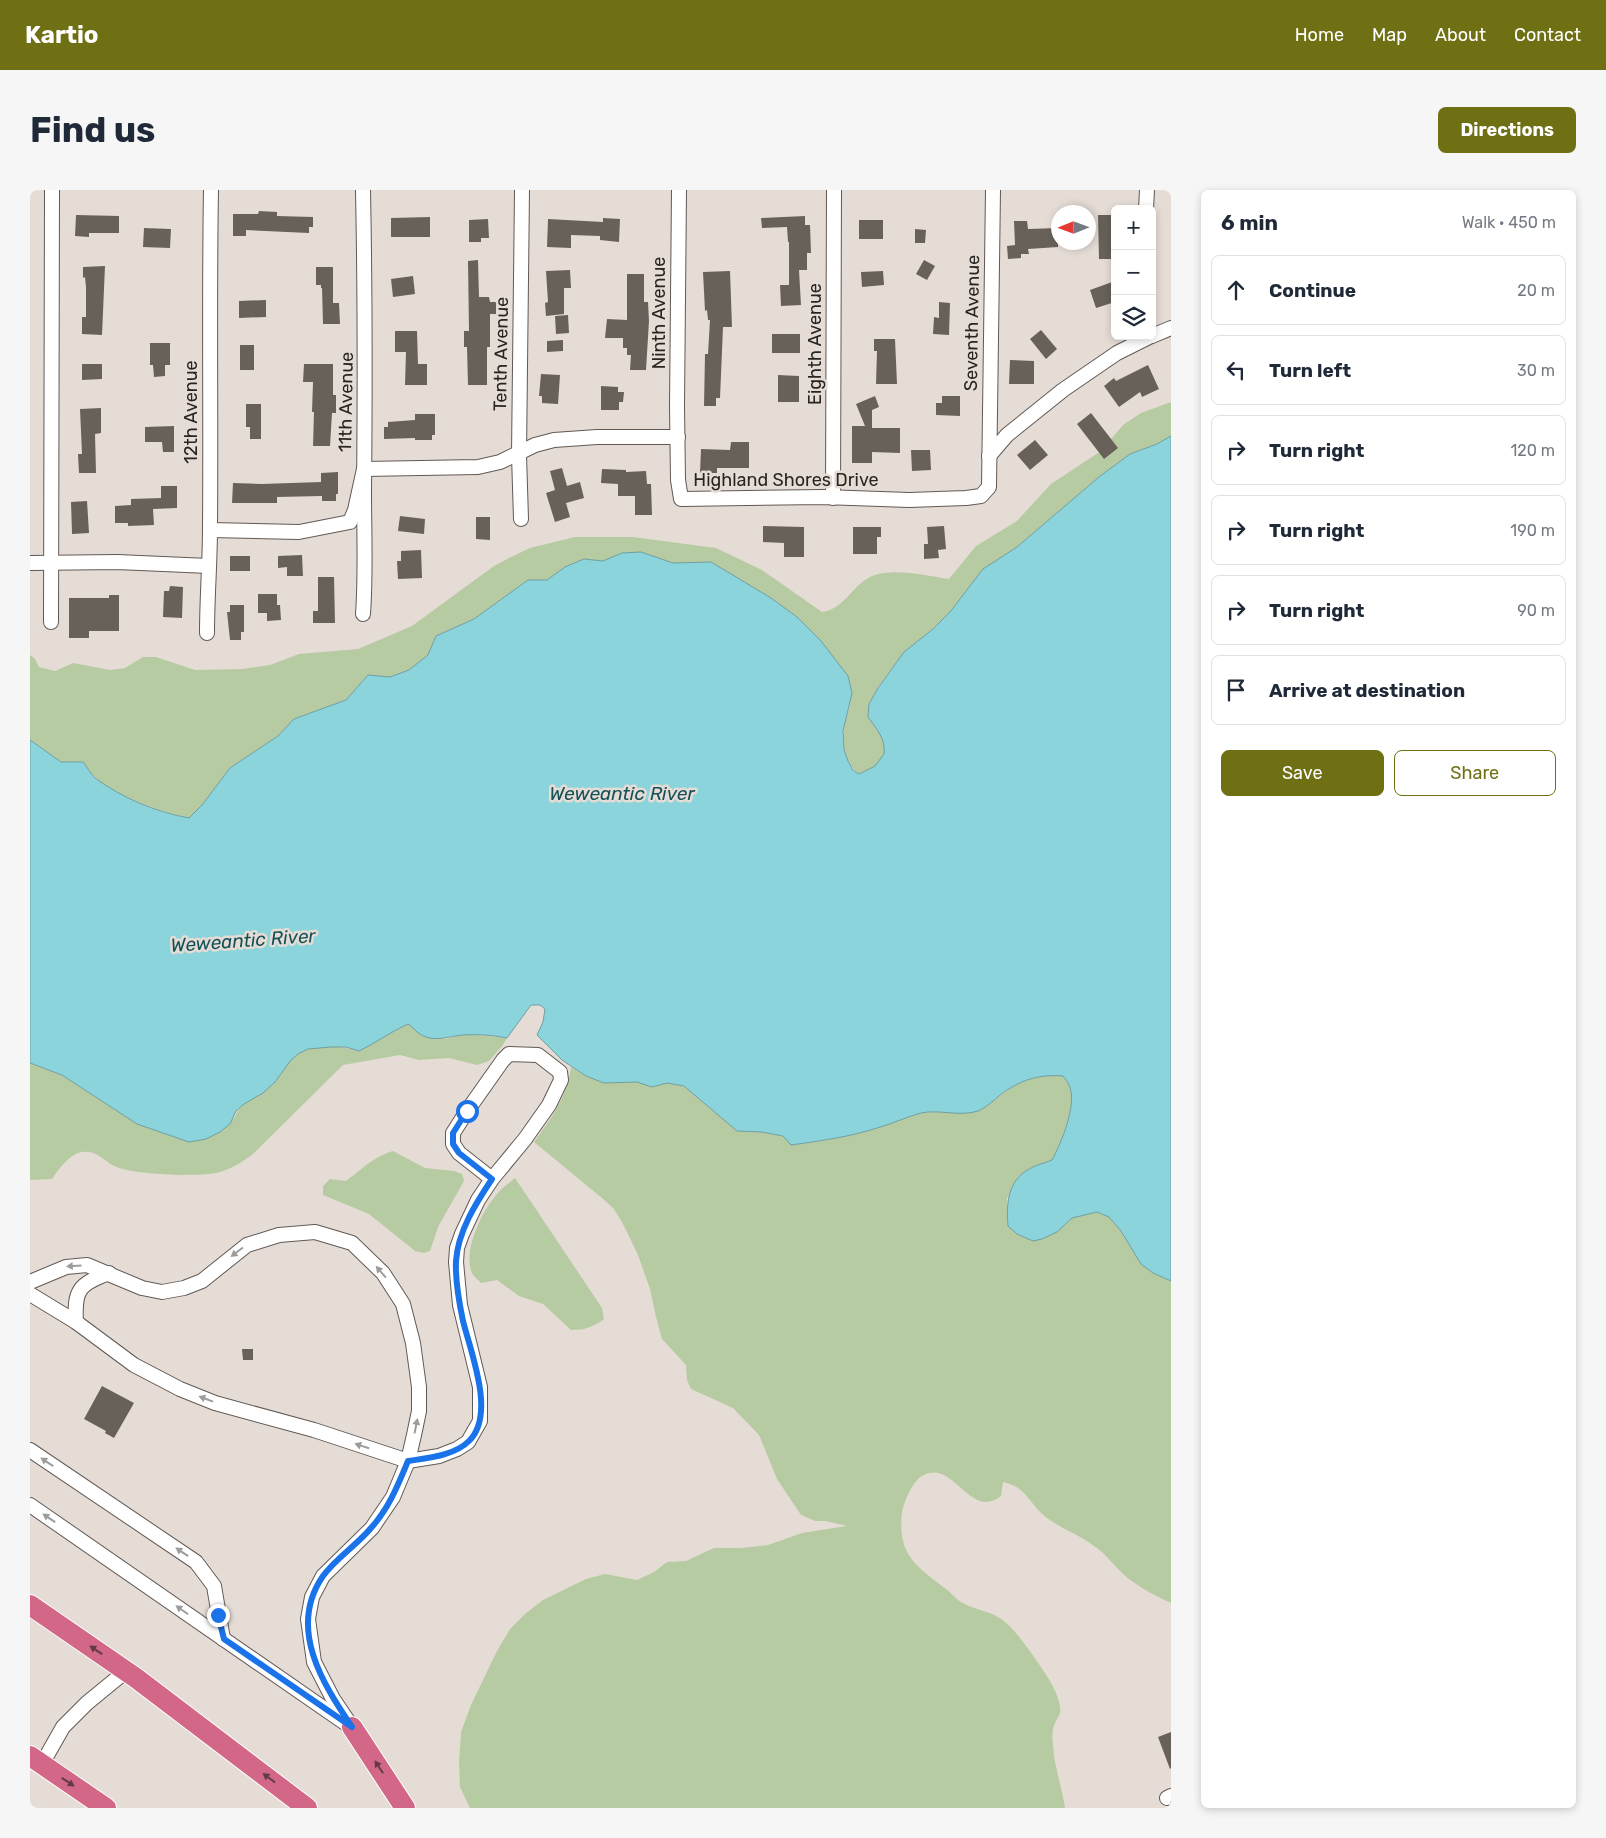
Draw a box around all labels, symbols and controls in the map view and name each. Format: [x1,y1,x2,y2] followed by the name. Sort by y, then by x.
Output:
[25,21,99,49] text: Kartio
[1295,24,1344,46] text: Home
[1372,24,1407,46] text: Map
[1435,24,1486,46] text: About
[1514,24,1581,46] text: Contact
[1438,107,1576,153] button: Directions
[30,109,155,151] text: Find us
[1051,205,1096,250] north arrow
[1111,205,1156,340] map controls
[1111,205,1156,250] button: +
[1221,210,1278,235] text: 6 min
[1462,213,1556,232] text: Walk · 450 m
[1111,250,1156,295] button: −
[960,255,984,391] street label: Seventh Avenue
[648,257,670,369] street label: Ninth Avenue
[1222,276,1250,304] icon: ahead
[1269,279,1356,302] text: Continue
[1517,281,1555,300] text: 20 m
[804,283,826,405] street label: Eighth Avenue
[1111,295,1156,340] button: layers
[489,297,513,411] street label: Tenth Avenue
[334,352,358,452] street label: 11th Avenue
[1222,356,1250,384] icon: left
[1269,359,1351,382] text: Turn left
[180,360,202,464] street label: 12th Avenue
[1517,361,1555,380] text: 30 m
[1222,436,1250,464] icon: right
[1269,439,1364,462] text: Turn right
[1510,441,1555,460] text: 120 m
[693,469,879,491] street label: Highland Shores Drive
[1222,516,1250,544] icon: right
[1269,519,1364,542] text: Turn right
[1510,521,1555,540] text: 190 m
[1222,596,1250,624] icon: right
[1269,599,1364,622] text: Turn right
[1517,601,1555,620] text: 90 m
[1222,676,1250,704] icon: arrive
[1269,679,1465,702] text: Arrive at destination
[1221,750,1384,796] button: Save
[1394,750,1556,796] button: Share
[549,782,695,805] water label: Weweantic River
[170,924,317,957] water label: Weweantic River
[456,1100,479,1123] route start
[231,1247,244,1258] one-way arrow
[65,1263,81,1271] one-way arrow
[376,1266,387,1279] one-way arrow
[198,1395,213,1403] one-way arrow
[413,1417,421,1433] one-way arrow
[354,1441,369,1449] one-way arrow
[40,1457,53,1466] one-way arrow
[42,1513,55,1523] one-way arrow
[175,1547,188,1557] one-way arrow
[207,1604,230,1627] route end
[176,1605,189,1615] one-way arrow
[89,1645,102,1655] one-way arrow
[374,1761,384,1774] one-way arrow
[263,1772,276,1783] one-way arrow
[61,1777,75,1787] one-way arrow

